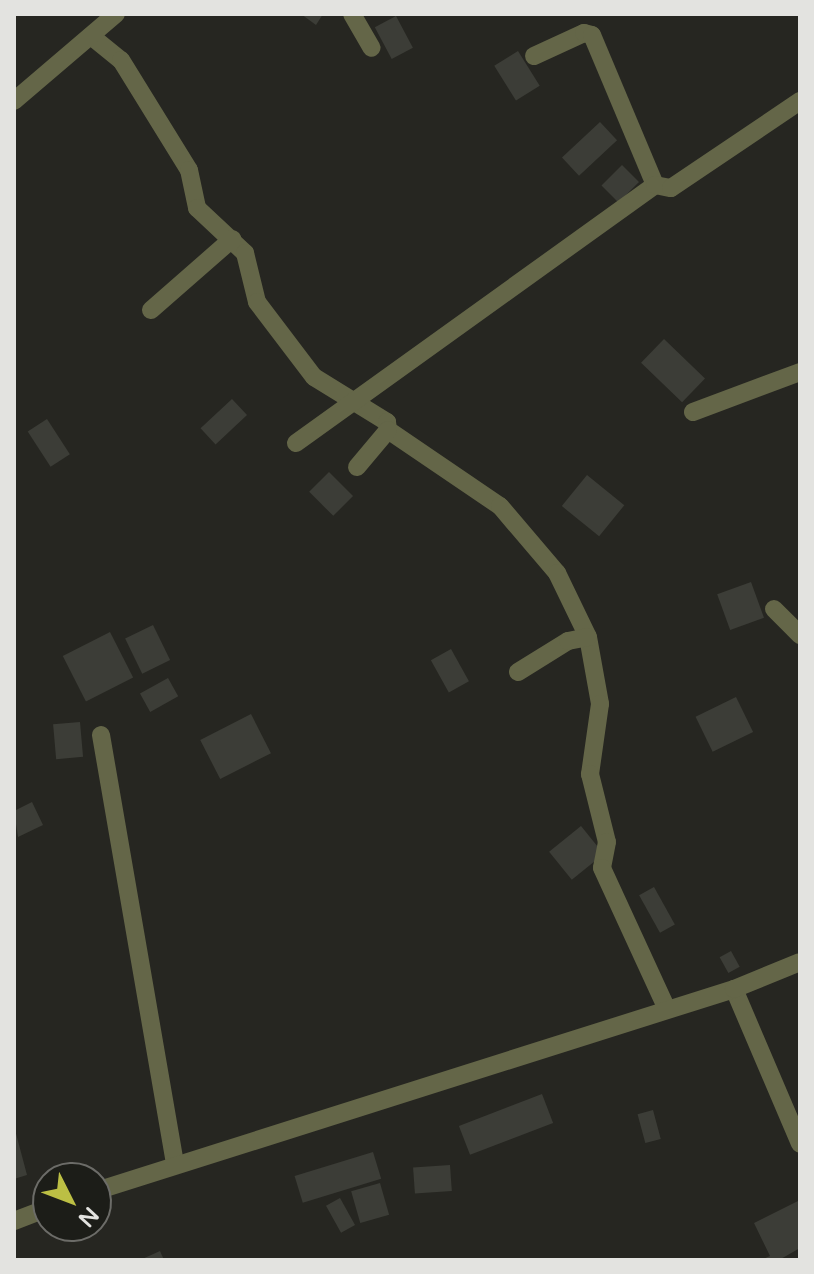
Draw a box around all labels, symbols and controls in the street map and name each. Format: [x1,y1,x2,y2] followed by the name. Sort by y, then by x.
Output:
[32,1162,112,1242] north arrow
[73,1201,104,1232] text: N

